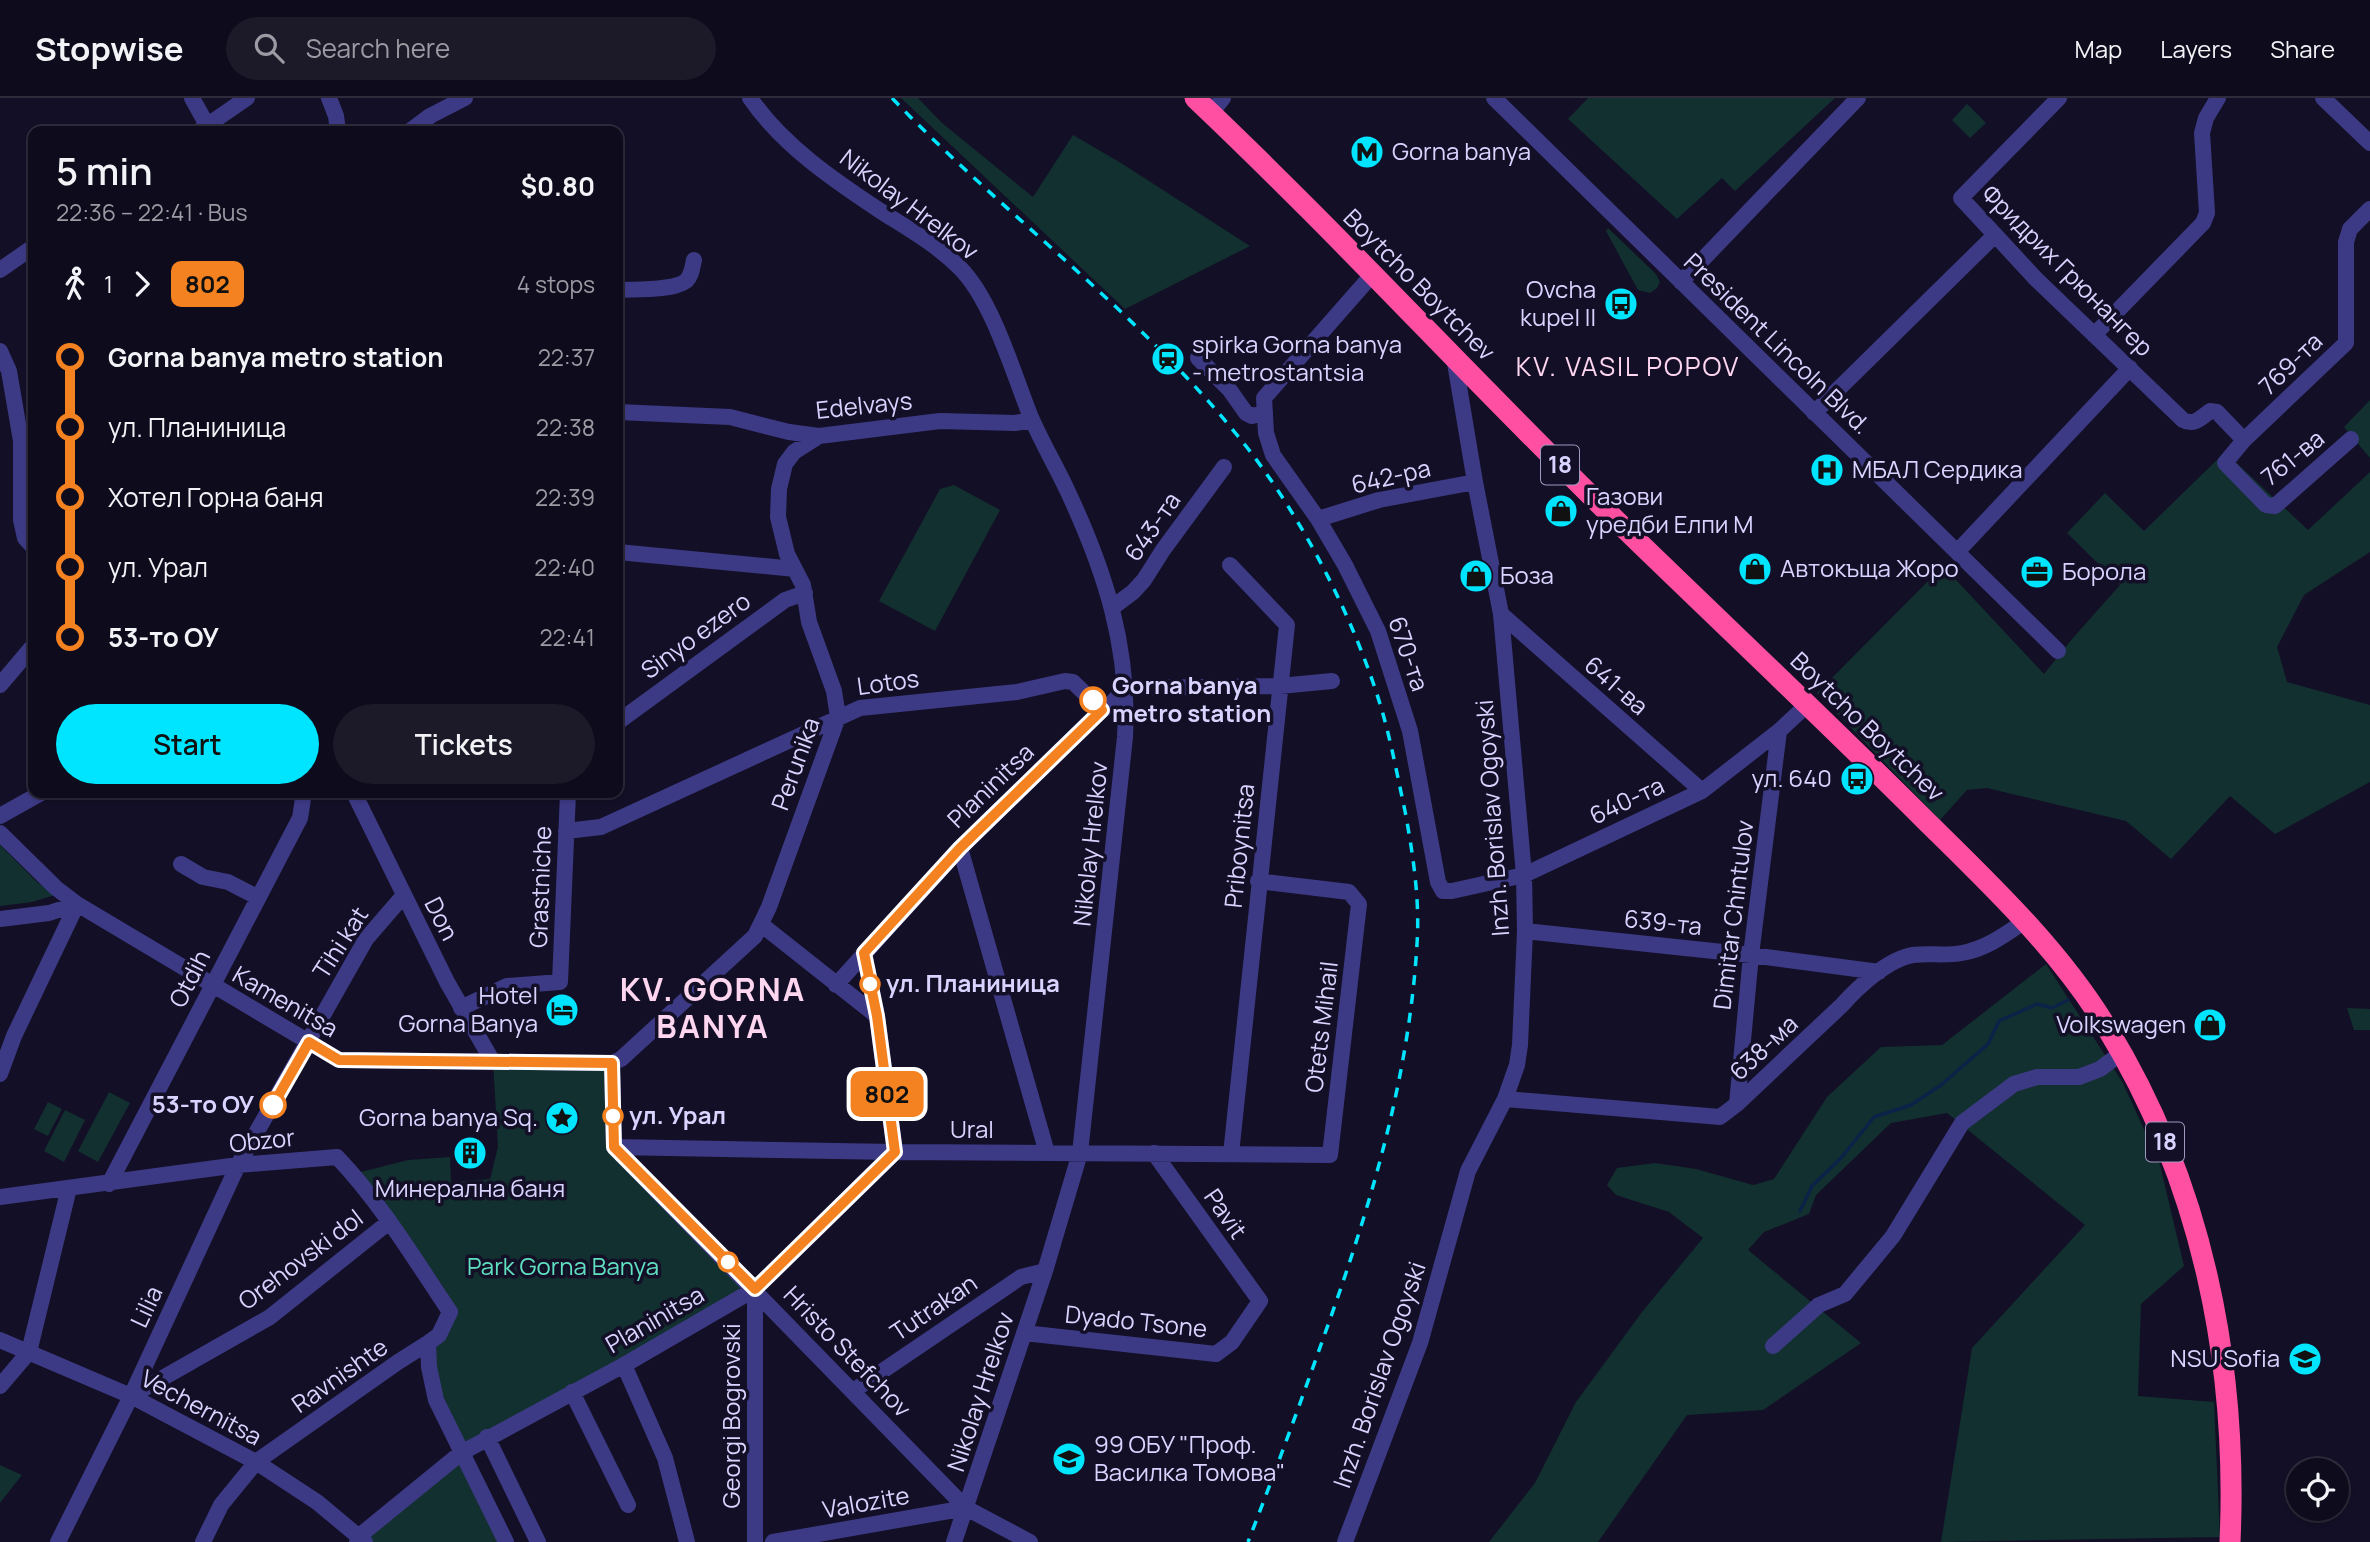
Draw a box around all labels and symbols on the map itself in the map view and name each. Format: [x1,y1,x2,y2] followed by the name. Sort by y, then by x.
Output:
[1348,133,1386,171] metro station icon: Gorna banya
[1392,134,1531,167] place label: Gorna banya
[834,141,986,267] street label: Nikolay Hrelkov
[1975,177,2161,363] street label: Фридрих Грюнангер
[1337,201,1503,367] street label: Boytcho Boytchev
[1677,245,1879,441] street label: President Lincoln Blvd.
[1520,272,1596,333] place label: Ovcha kupel II
[1602,285,1640,323] bus stop icon: Ovcha kupel II
[2251,324,2329,401] street label: 769-та
[1192,327,1402,388] place label: spirka Gorna banya - metrostantsia
[1149,340,1187,378] station icon: spirka Gorna banya - metrostantsia
[1516,348,1740,384] district label: KV. VASIL POPOV
[814,383,914,426] street label: Edelvays
[2254,421,2331,492] street label: 761-ва
[1541,446,1579,484] road number: 18
[1348,450,1434,501] street label: 642-ра
[1808,451,1846,489] hospital icon: МБАЛ Сердика
[1852,452,2023,485] place label: МБАЛ Сердика
[1586,479,1754,540] place label: Газови уредби Елпи М
[1116,485,1187,567] street label: 643-та
[1542,492,1580,530] shop icon: Газови уредби Елпи М
[1736,550,1774,588] shop icon: Автокъща Жоро
[1780,551,1959,584] place label: Автокъща Жоро
[2018,553,2056,591] office icon: Борола
[2062,554,2146,587] place label: Борола
[1457,557,1495,595] shop icon: Боза
[1500,558,1554,591] place label: Боза
[634,584,756,686] street label: Sinyo ezero
[1381,612,1438,695] street label: 670-та
[1784,644,1952,808] street label: Boytcho Boytchev
[1578,648,1656,722] street label: 641-ва
[855,661,921,702] street label: Lotos
[1112,668,1271,729] place label: Gorna banya metro station
[1080,687,1106,713] marker: Gorna banya metro station
[1467,699,1516,937] street label: Inzh. Borislav Ogoyski
[763,713,827,814] street label: Perunika
[939,735,1041,835] street label: Planinitsa
[1064,760,1115,928] street label: Nikolay Hrelkov
[1838,760,1876,798] bus stop icon: ул. 640
[1751,761,1832,794] place label: ул. 640
[1584,768,1669,831] street label: 640-та
[1216,782,1261,910] street label: Priboynitsa
[1705,818,1761,1011] street label: Dimitar Chintulov
[521,825,558,949] street label: Grastniche
[418,891,467,946] street label: Don
[304,900,375,984] street label: Tihi kat
[1623,901,1704,942] street label: 639-та
[160,944,217,1013] street label: Otdih
[227,957,345,1044] street label: Kamenitsa
[1296,959,1345,1094] street label: Otets Mihail
[886,966,1060,999] place label: ул. Планиница
[620,967,806,1048] district label: KV. GORNA BANYA
[860,974,880,994] marker: ул. Планиница
[399,978,538,1039] place label: Hotel Gorna Banya
[543,991,581,1029] hotel icon: Hotel Gorna Banya
[2191,1006,2229,1044] shop icon: Volkswagen
[1722,1007,1804,1087] street label: 638-ма
[2056,1007,2186,1040] place label: Volkswagen
[847,1071,927,1117] line badge: 802
[152,1087,255,1120] place label: 53-то ОУ
[260,1092,286,1118] marker: 53-то ОУ
[629,1098,726,1131] place label: ул. Урал
[543,1099,581,1137] place icon: Gorna banya Sq.
[359,1100,538,1133] place label: Gorna banya Sq.
[603,1106,623,1126] marker: ул. Урал
[950,1112,994,1145] street label: Ural
[227,1120,297,1159] street label: Obzor
[2146,1122,2184,1162] road number: 18
[451,1134,489,1172] building icon: Минерална баня
[375,1171,565,1204] place label: Минерална баня
[1197,1181,1255,1245] street label: Pavit
[231,1201,369,1317] street label: Orehovski dol
[467,1249,659,1282] park label: Park Gorna Banya
[718,1252,738,1272] unlabelled marker
[1324,1257,1433,1492] street label: Inzh. Borislav Ogoyski
[883,1266,983,1348] street label: Tutrakan
[599,1277,710,1360] street label: Planinitsa
[777,1278,919,1424] street label: Hristo Stefchov
[122,1280,170,1333] street label: Lilia
[1063,1297,1209,1344] street label: Dyado Tsone
[938,1308,1021,1475] street label: Nikolay Hrelkov
[714,1324,747,1509] street label: Georgi Bogrovski
[285,1330,394,1420] street label: Ravnishte
[2286,1340,2324,1378] school or university icon: NSU Sofia
[2170,1341,2280,1374] place label: NSU Sofia
[135,1361,268,1452] street label: Vechernitsa
[1094,1427,1285,1488] place label: 99 ОБУ "Проф. Василка Томова"
[1050,1440,1088,1478] school or university icon: 99 ОБУ "Проф. Василка Томова"
[820,1478,912,1525] street label: Valozite

